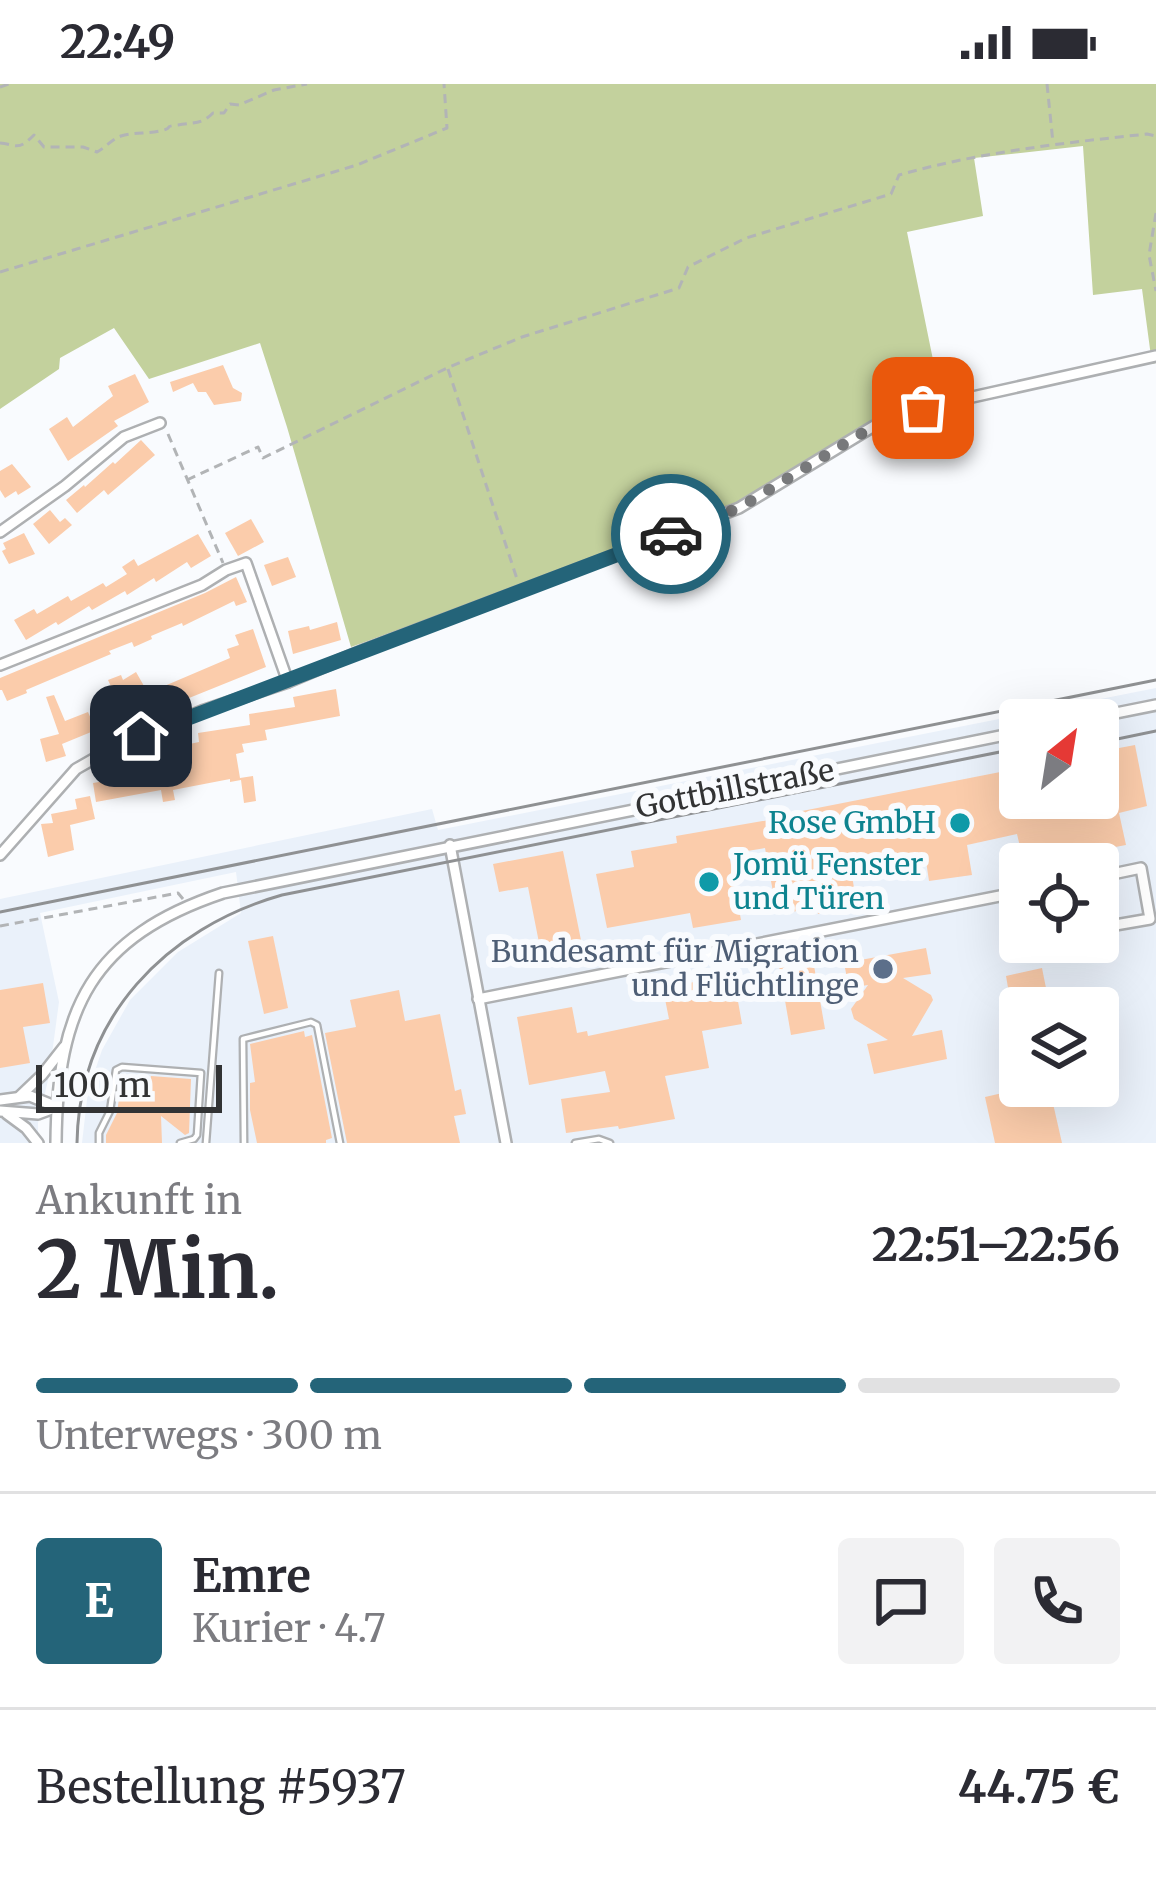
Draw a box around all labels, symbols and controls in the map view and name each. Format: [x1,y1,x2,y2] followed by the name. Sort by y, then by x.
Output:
[60,14,175,70] text: 22:49
[872,357,974,459] pin
[890,375,956,441] icon: bag
[611,474,731,594] courier
[638,501,704,567] icon: car
[90,685,192,787] pin
[999,699,1119,819] north arrow
[999,699,1119,1107] map controls
[108,703,174,769] icon: home
[633,750,837,826] street label: Gottbillstraße
[768,803,936,841] place label: Rose GmbH
[947,810,973,836] marker: Rose GmbH
[999,843,1119,963] button: locate
[732,845,924,917] place label: Jomü Fenster und Türen
[696,869,722,895] marker: Jomü Fenster und Türen
[491,932,859,1004] place label: Bundesamt für Migration und Flüchtlinge
[870,956,896,982] marker: Bundesamt für Migration und Flüchtlinge
[999,987,1119,1107] button: layers
[36,1059,222,1112] scale bar
[54,1065,151,1106] text: 100 m
[36,1176,242,1225] text: Ankunft in
[872,1217,1120,1273] text: 22:51–22:56
[36,1221,280,1319] text: 2 Min.
[36,1411,382,1460] text: Unterwegs · 300 m
[838,1538,964,1664] button: chat
[994,1538,1120,1664] button: phone
[192,1548,311,1604] text: Emre
[84,1573,114,1629] text: E
[192,1604,386,1653] text: Kurier · 4.7
[36,1759,406,1815] text: Bestellung #5937
[958,1759,1120,1815] text: 44.75 €

